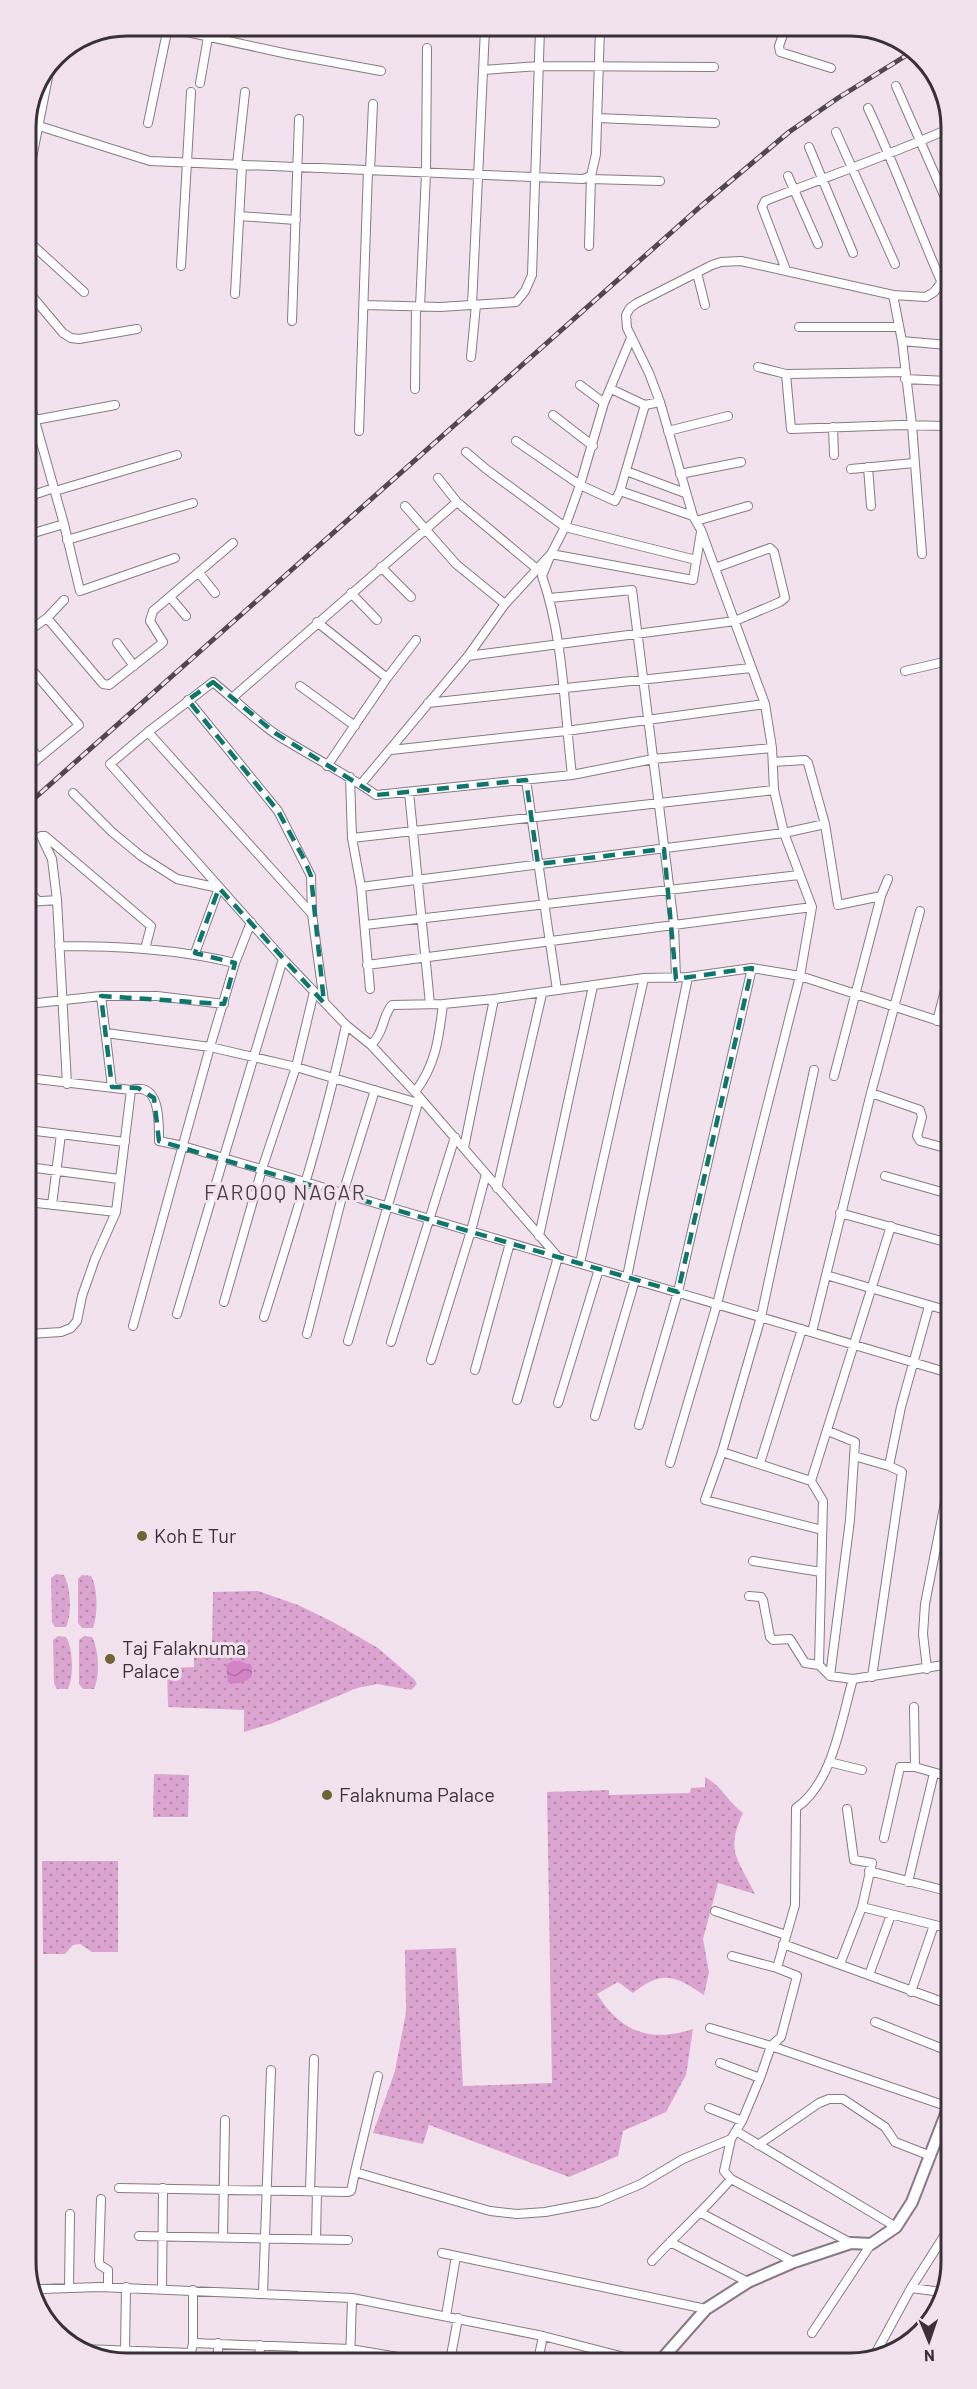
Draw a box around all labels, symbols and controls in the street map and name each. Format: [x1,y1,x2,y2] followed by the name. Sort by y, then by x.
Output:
[204,1179,366,1204] district label: FAROOQ NAGAR
[154,1523,236,1547] place label: Koh E Tur
[135,1529,149,1543] marker: Koh E Tur
[122,1635,246,1682] place label: Taj Falaknuma Palace
[103,1652,117,1666] marker: Taj Falaknuma Palace
[339,1782,495,1806] place label: Falaknuma Palace
[320,1788,334,1802] marker: Falaknuma Palace
[899,2311,959,2371] north arrow
[924,2347,935,2366] text: N

